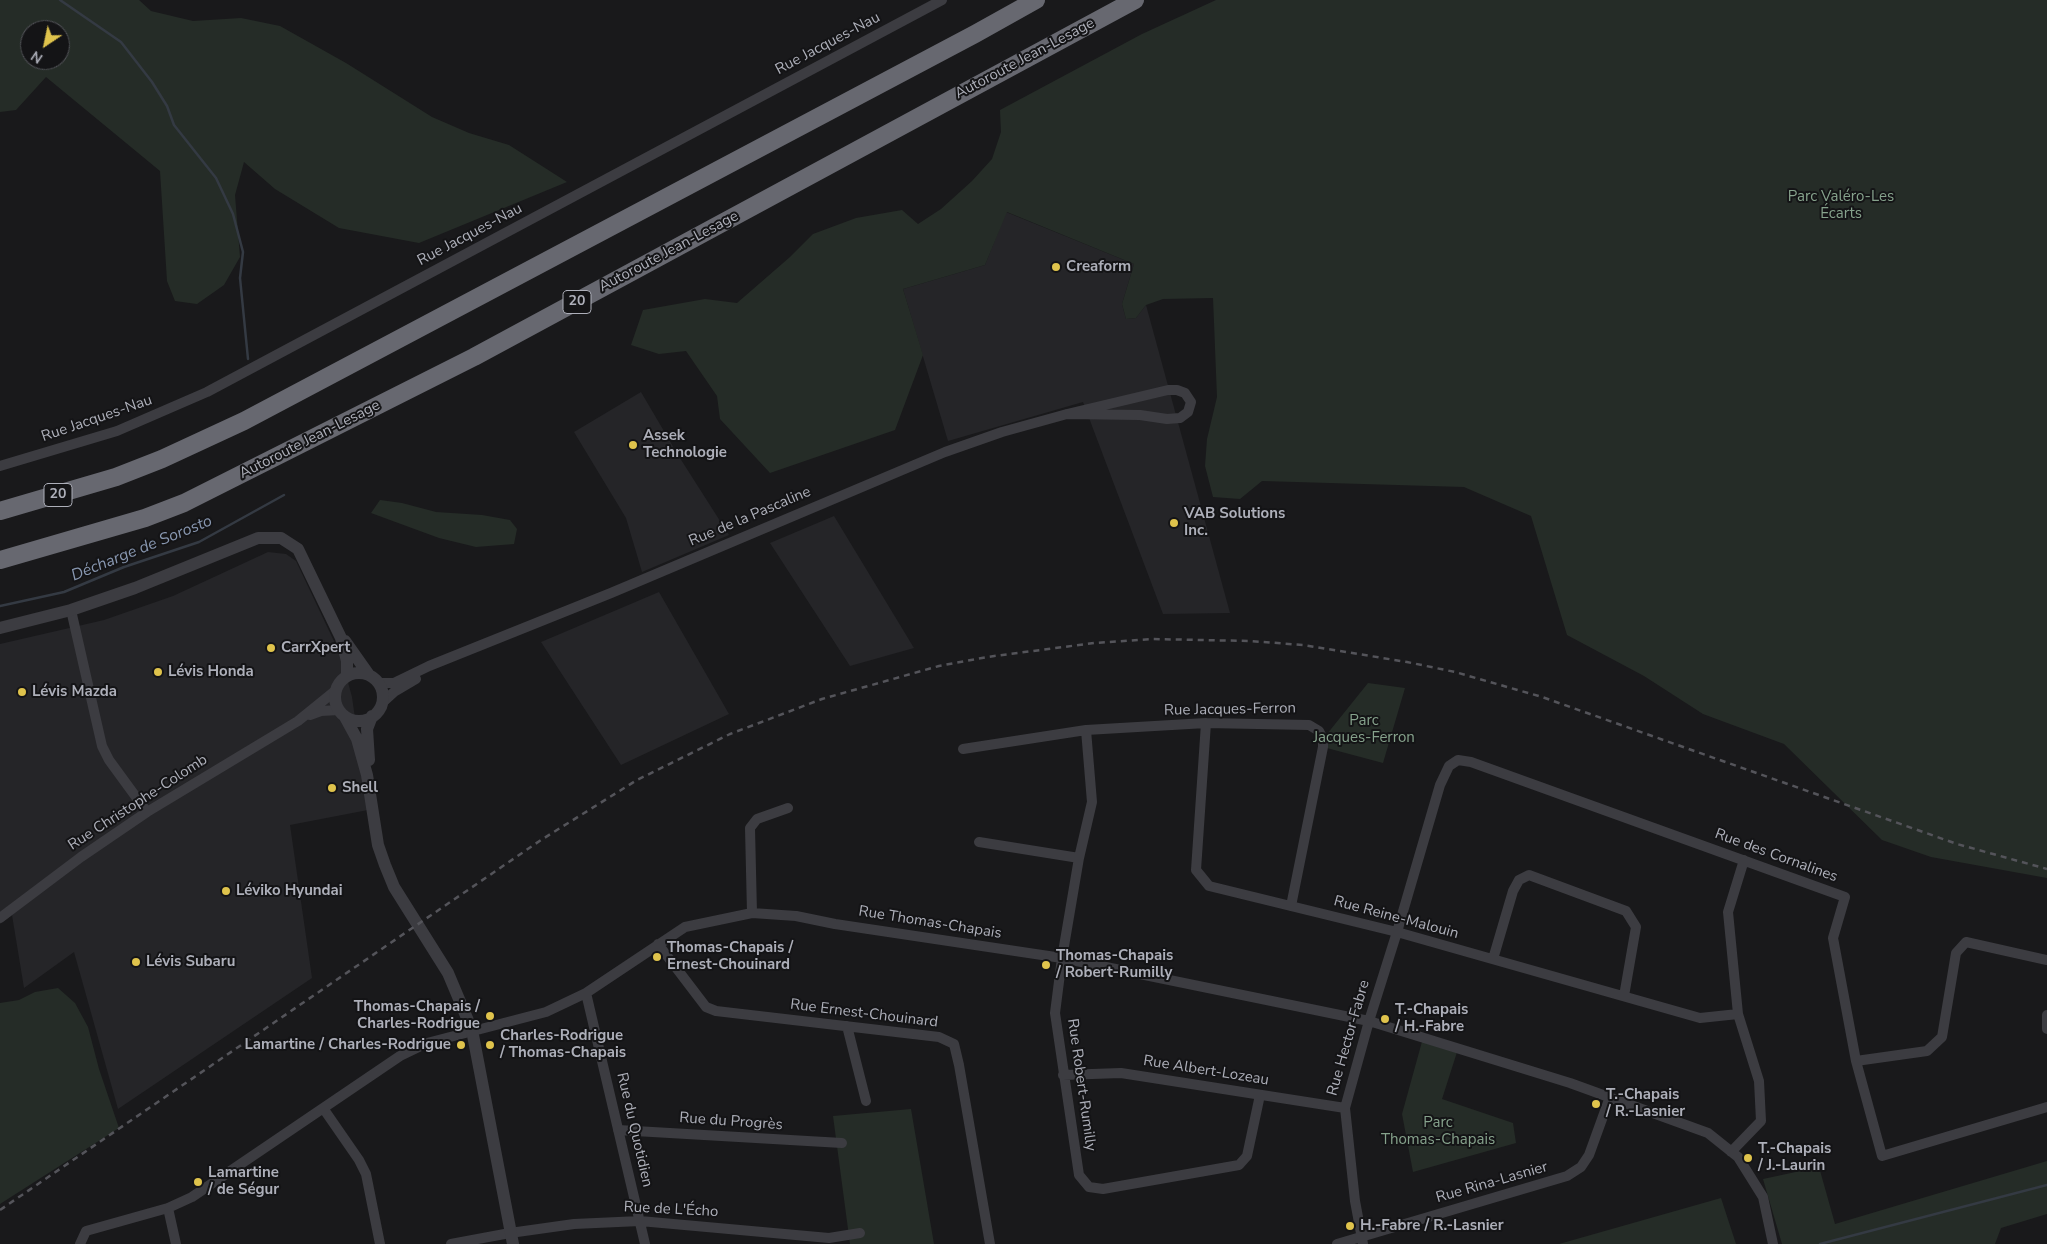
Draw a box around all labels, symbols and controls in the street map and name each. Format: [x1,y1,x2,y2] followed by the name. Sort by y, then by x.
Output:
[773,9,883,79] street label: Rue Jacques-Nau
[952,15,1098,103] street label: Autoroute Jean-Lesage
[20,20,70,70] north arrow
[27,46,47,68] text: N
[1788,188,1894,223] park label: Parc Valéro-Les Écarts
[415,200,525,270] street label: Rue Jacques-Nau
[596,208,742,296] street label: Autoroute Jean-Lesage
[1066,258,1131,276] place label: Creaform
[1050,261,1062,273] marker: Creaform
[563,290,591,314] road number: 20
[39,392,155,446] street label: Rue Jacques-Nau
[237,397,383,483] street label: Autoroute Jean-Lesage
[643,427,727,462] place label: Assek Technologie
[627,439,639,451] marker: Assek Technologie
[686,483,814,551] street label: Rue de la Pascaline
[44,484,72,506] road number: 20
[1184,505,1285,540] place label: VAB Solutions Inc.
[69,512,215,586] water label: Décharge de Sorosto
[1168,517,1180,529] marker: VAB Solutions Inc.
[281,639,350,657] place label: CarrXpert
[265,642,277,654] marker: CarrXpert
[168,663,254,681] place label: Lévis Honda
[152,666,164,678] marker: Lévis Honda
[32,683,117,701] place label: Lévis Mazda
[16,686,28,698] marker: Lévis Mazda
[1164,700,1296,720] street label: Rue Jacques-Ferron
[1313,712,1415,747] park label: Parc Jacques-Ferron
[65,751,211,855] street label: Rue Christophe-Colomb
[342,779,378,797] place label: Shell
[326,782,338,794] marker: Shell
[1712,825,1840,887] street label: Rue des Cornalines
[236,882,343,900] place label: Léviko Hyundai
[220,885,232,897] marker: Léviko Hyundai
[1332,893,1460,943] street label: Rue Reine-Malouin
[857,903,1003,943] street label: Rue Thomas-Chapais
[667,939,793,974] place label: Thomas-Chapais / Ernest-Chouinard
[1056,947,1173,982] place label: Thomas-Chapais / Robert-Rumilly
[651,951,663,963] marker: Thomas-Chapais / Ernest-Chouinard
[146,953,235,971] place label: Lévis Subaru
[130,956,142,968] marker: Lévis Subaru
[1040,959,1052,971] marker: Thomas-Chapais / Robert-Rumilly
[1324,978,1374,1098] street label: Rue Hector-Fabre
[789,996,939,1032] street label: Rue Ernest-Chouinard
[354,998,480,1033] place label: Thomas-Chapais / Charles-Rodrigue
[1395,1001,1468,1036] place label: T.-Chapais / H.-Fabre
[484,1010,496,1022] marker: Thomas-Chapais / Charles-Rodrigue
[1379,1013,1391,1025] marker: T.-Chapais / H.-Fabre
[1063,1018,1099,1152] street label: Rue Robert-Rumilly
[500,1027,626,1062] place label: Charles-Rodrigue / Thomas-Chapais
[244,1036,451,1054] place label: Lamartine / Charles-Rodrigue
[455,1039,467,1051] marker: Lamartine / Charles-Rodrigue
[484,1039,496,1051] marker: Charles-Rodrigue / Thomas-Chapais
[1142,1052,1270,1090] street label: Rue Albert-Lozeau
[612,1071,656,1189] street label: Rue du Quotidien
[1606,1086,1685,1121] place label: T.-Chapais / R.-Lasnier
[1590,1098,1602,1110] marker: T.-Chapais / R.-Lasnier
[679,1109,783,1135] street label: Rue du Progrès
[1381,1114,1495,1149] park label: Parc Thomas-Chapais
[1758,1140,1831,1175] place label: T.-Chapais / J.-Laurin
[1742,1152,1754,1164] marker: T.-Chapais / J.-Laurin
[1434,1158,1550,1208] street label: Rue Rina-Lasnier
[208,1164,279,1199] place label: Lamartine / de Ségur
[192,1176,204,1188] marker: Lamartine / de Ségur
[623,1199,719,1221] street label: Rue de L'Écho
[1360,1217,1504,1235] place label: H.-Fabre / R.-Lasnier
[1344,1220,1356,1232] marker: H.-Fabre / R.-Lasnier

